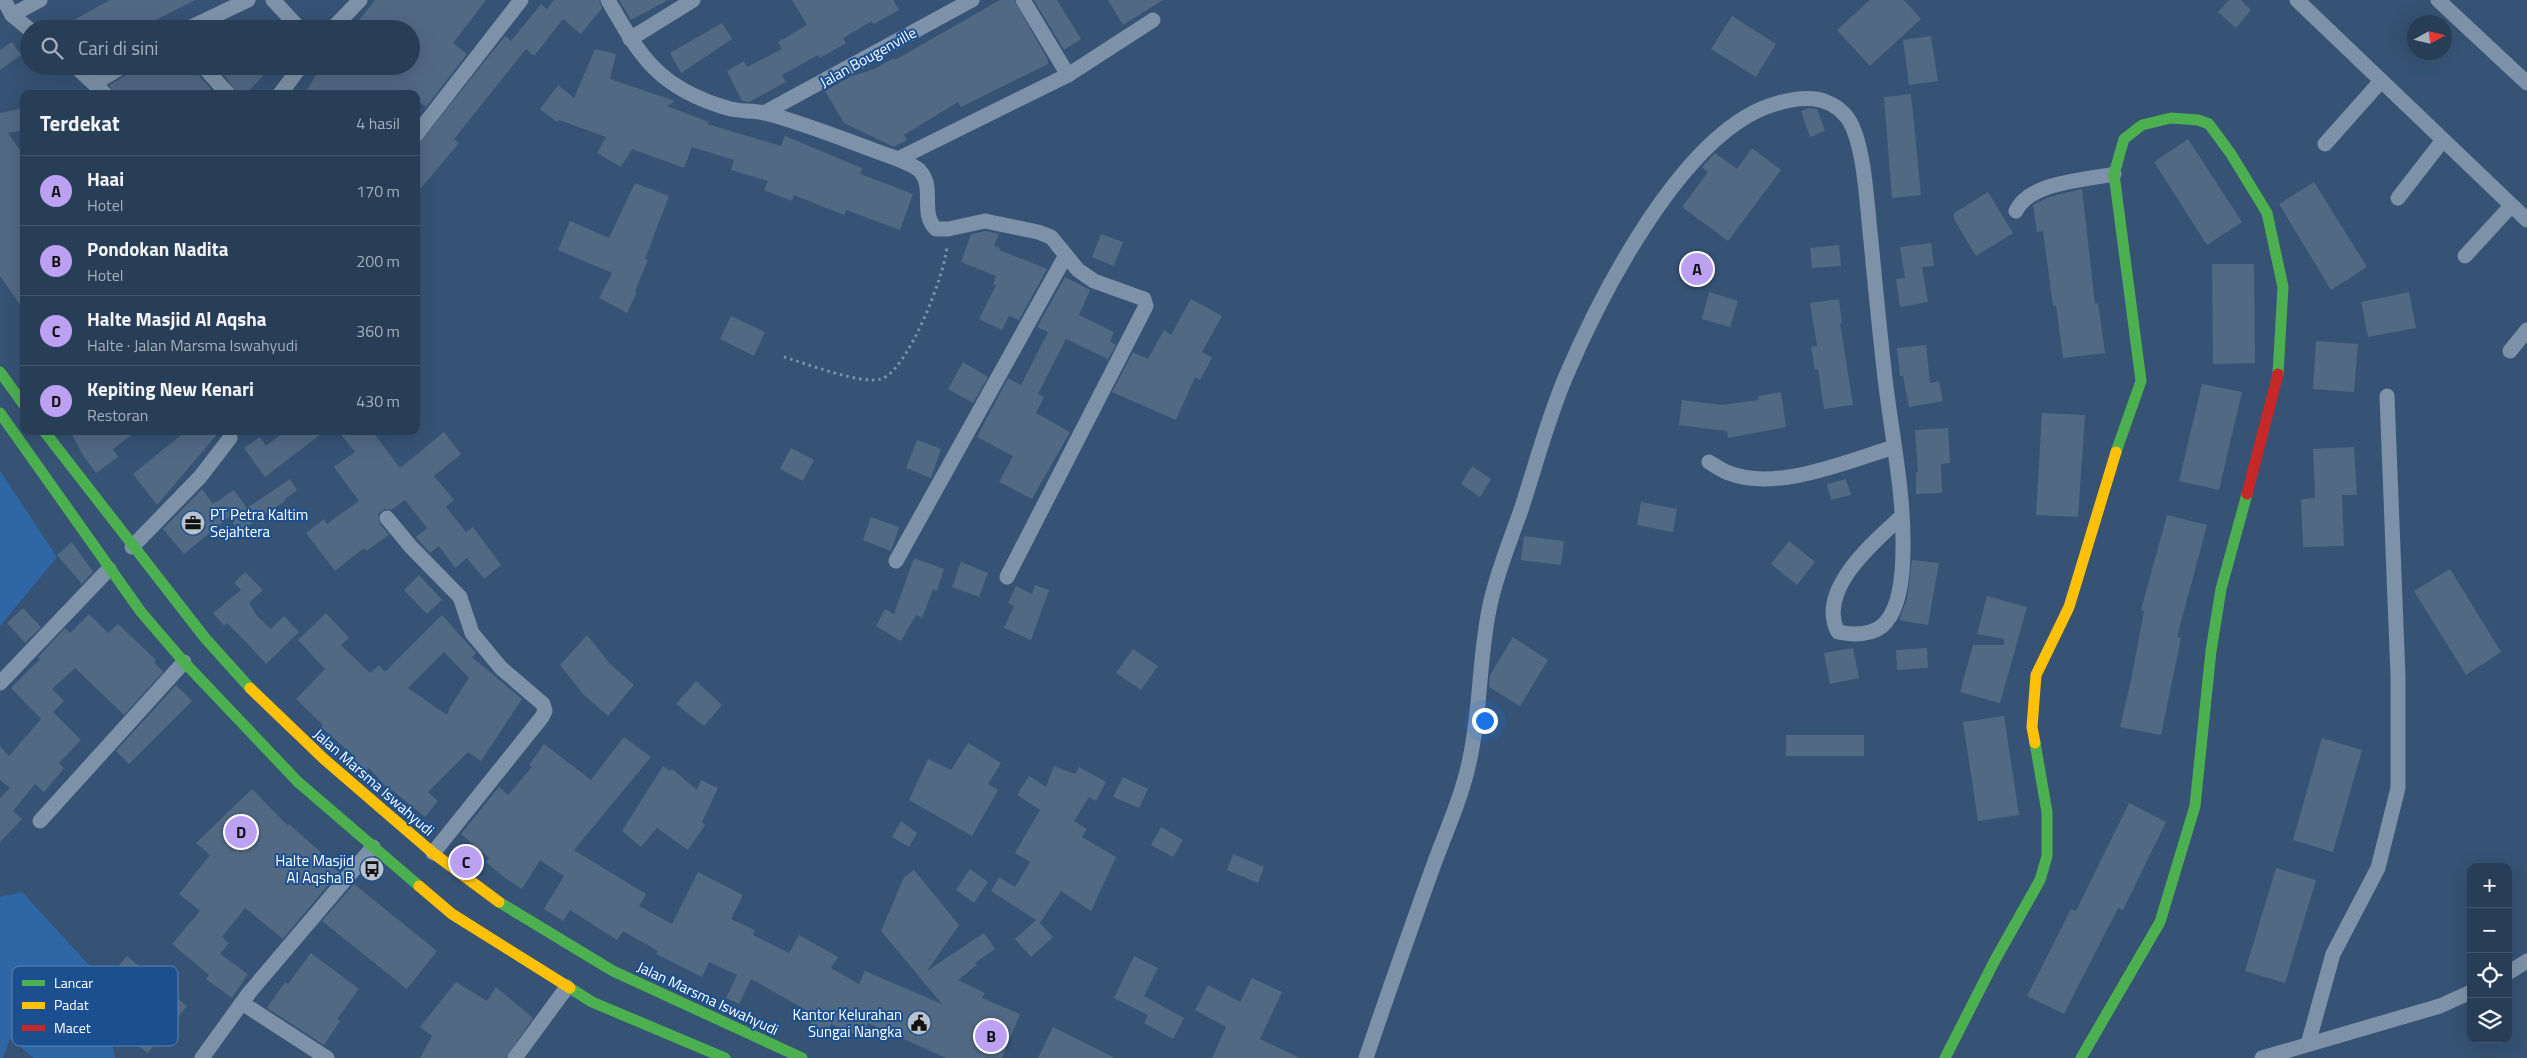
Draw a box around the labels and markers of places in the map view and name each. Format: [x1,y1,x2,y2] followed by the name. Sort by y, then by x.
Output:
[1681,250,1713,288] pin: A
[210,503,308,543] place label: PT Petra Kaltim Sejahtera
[180,510,206,536] office icon: PT Petra Kaltim Sejahtera
[225,813,257,851] pin: D
[450,843,482,881] pin: C
[275,849,354,889] place label: Halte Masjid Al Aqsha B
[359,856,385,882] bus stop icon: Halte Masjid Al Aqsha B
[793,1003,902,1043] place label: Kantor Kelurahan Sungai Nangka
[906,1010,932,1036] public building icon: Kantor Kelurahan Sungai Nangka
[975,1017,1007,1055] pin: B

